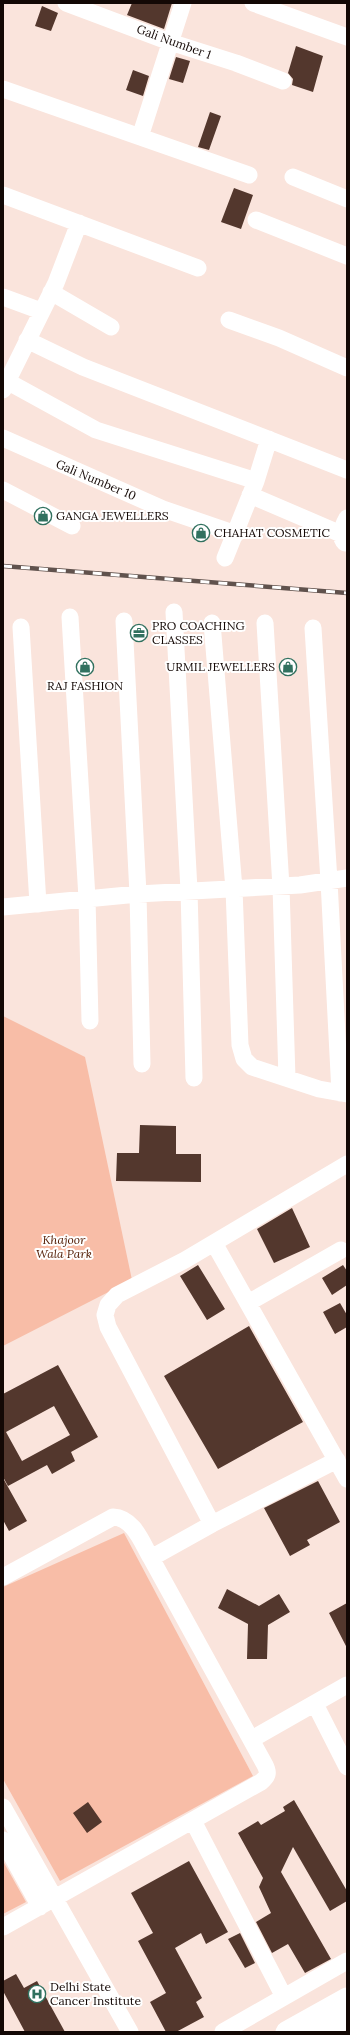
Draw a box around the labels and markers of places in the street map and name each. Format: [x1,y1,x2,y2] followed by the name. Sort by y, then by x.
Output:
[33,506,53,526] shop icon: GANGA JEWELLERS
[56,508,169,523] place label: GANGA JEWELLERS
[191,523,211,543] shop icon: CHAHAT COSMETIC
[214,525,330,540] place label: CHAHAT COSMETIC
[152,618,245,647] place label: PRO COACHING CLASSES
[129,623,149,643] office icon: PRO COACHING CLASSES
[75,657,95,677] shop icon: RAJ FASHION
[278,657,298,677] shop icon: URMIL JEWELLERS
[166,659,275,674] place label: URMIL JEWELLERS
[47,678,123,693] place label: RAJ FASHION
[50,1979,141,2008] place label: Delhi State Cancer Institute
[27,1984,47,2004] hospital icon: Delhi State Cancer Institute

